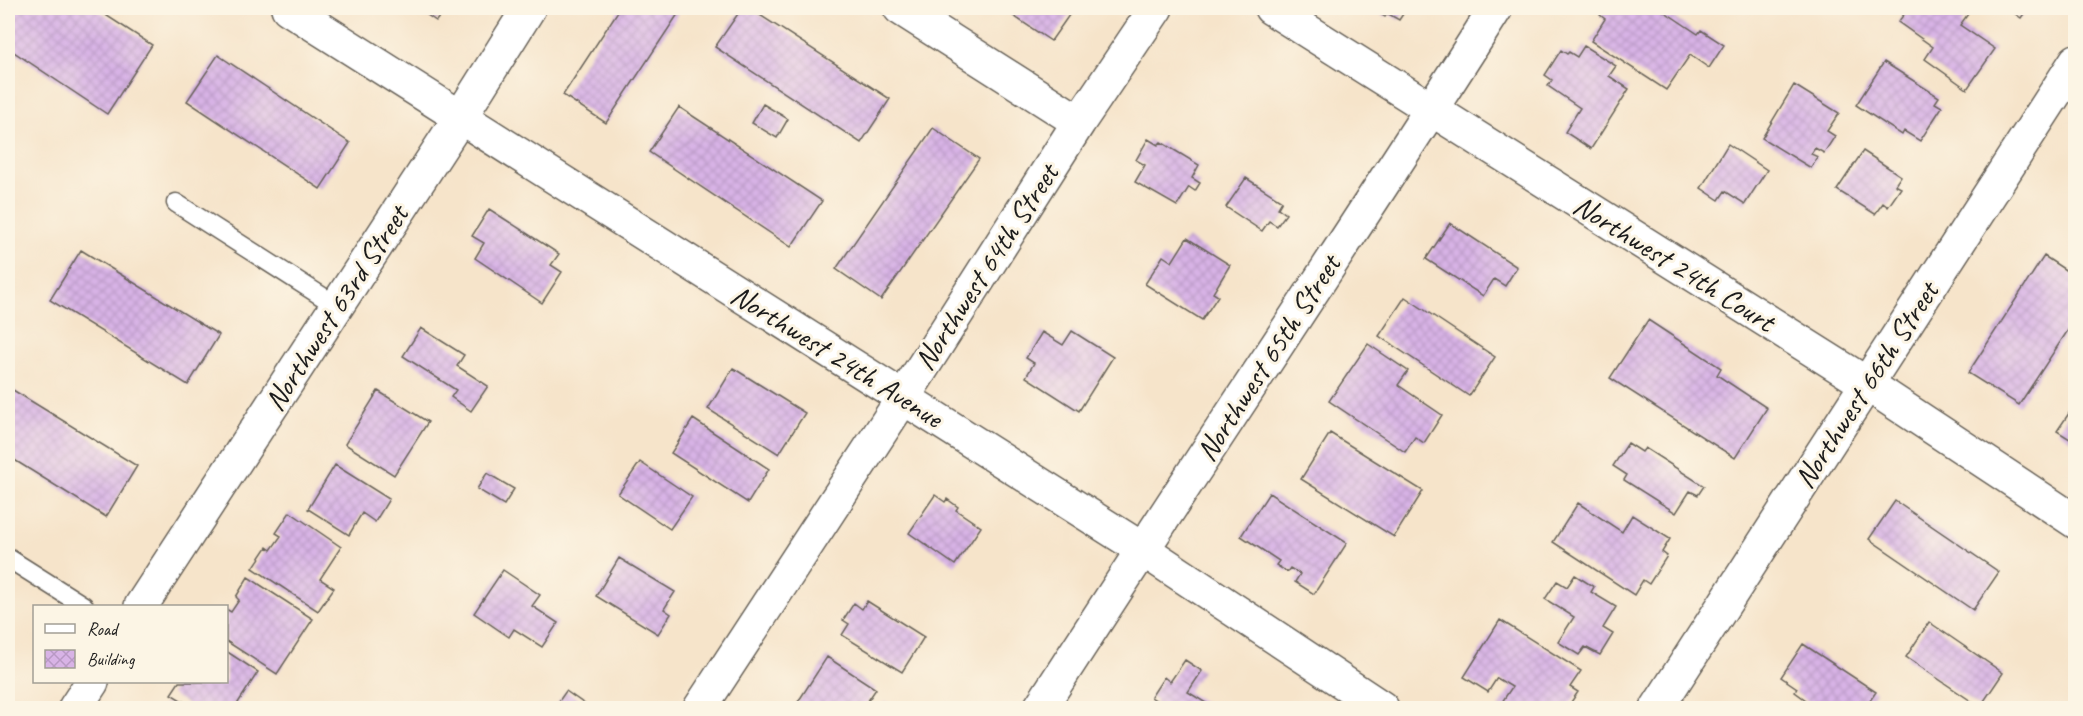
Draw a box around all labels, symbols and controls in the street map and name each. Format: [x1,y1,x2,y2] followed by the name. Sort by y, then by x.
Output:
[905,154,1068,377] street label: Northwest 64th Street
[1566,186,1784,342] street label: Northwest 24th Court
[255,196,418,418] street label: Northwest 63rd Street
[1187,245,1350,468] street label: Northwest 65th Street
[1785,272,1948,495] street label: Northwest 66th Street
[724,276,952,438] street label: Northwest 24th Avenue
[33,605,228,683] legend
[87,618,120,640] text: Road
[87,648,136,670] text: Building

